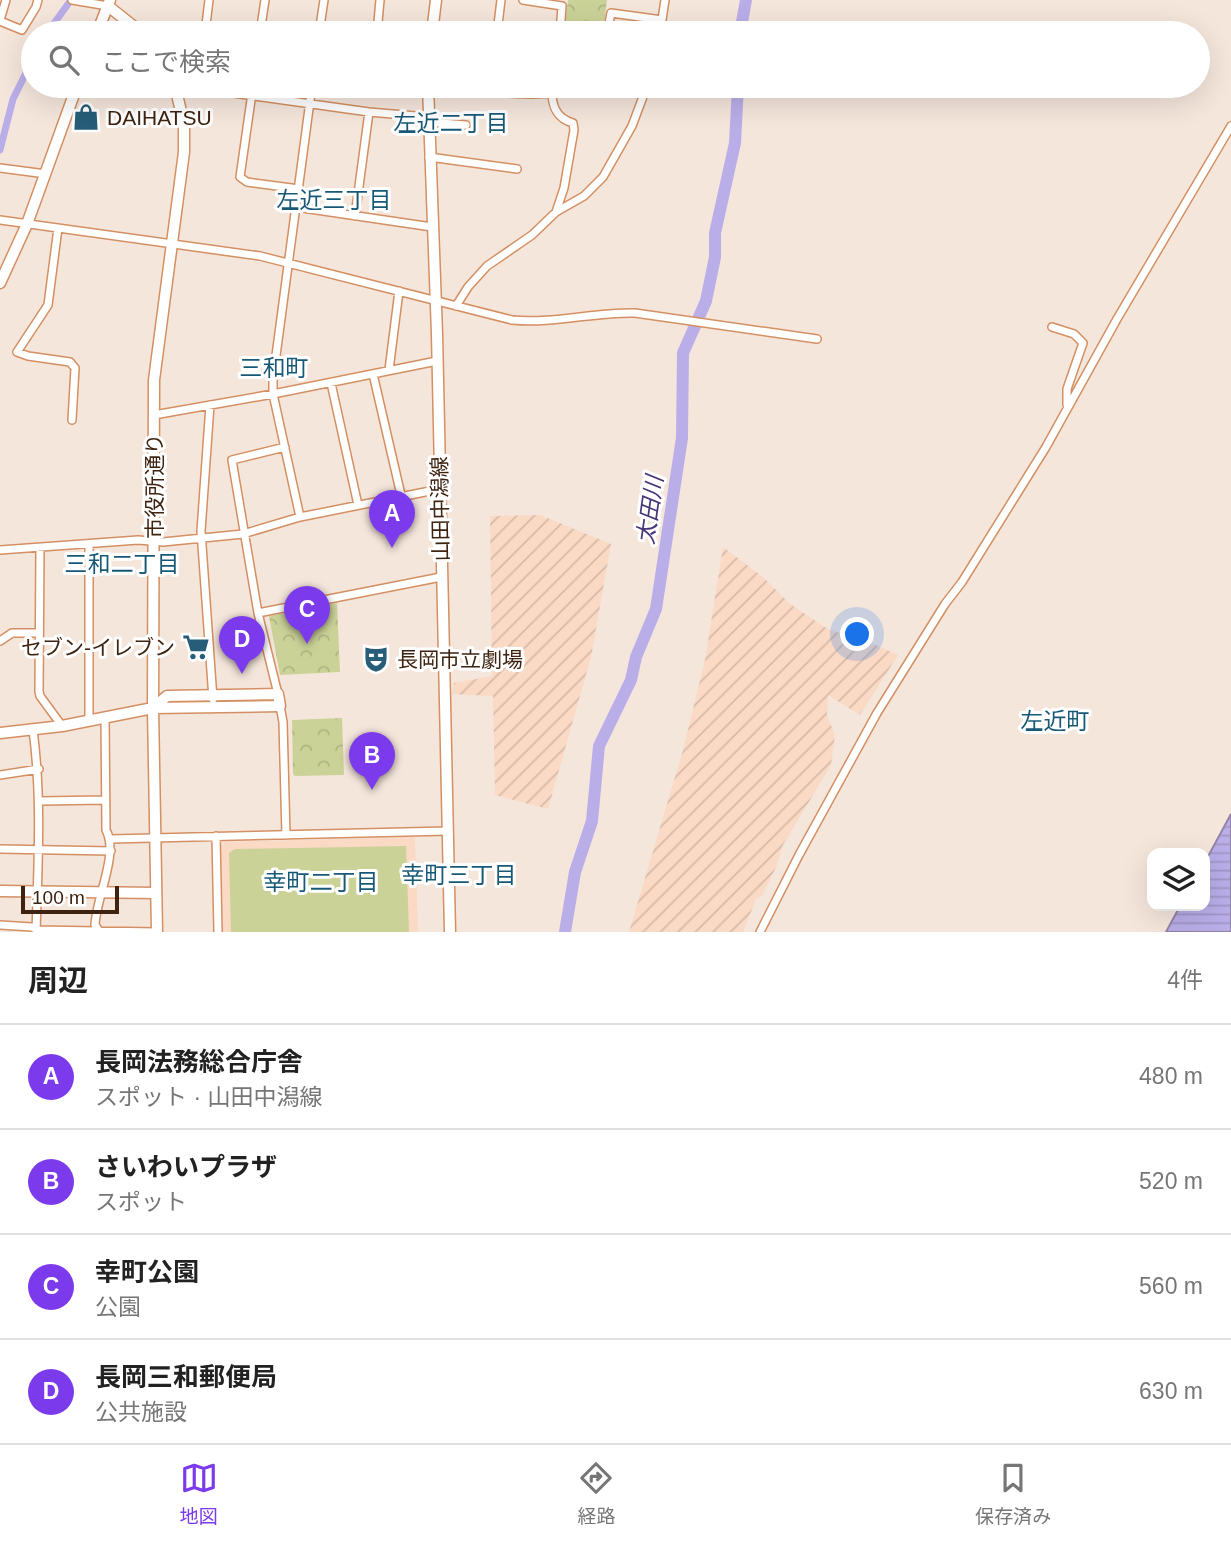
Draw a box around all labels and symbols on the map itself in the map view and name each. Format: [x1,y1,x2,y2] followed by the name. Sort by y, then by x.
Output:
[71,102,101,132] shop icon: DAIHATSU
[107,106,212,129] place label: DAIHATSU
[394,110,509,136] district label: 左近二丁目
[277,187,392,213] district label: 左近三丁目
[240,355,309,381] district label: 三和町
[143,434,166,539] street label: 市役所通り
[428,456,452,562] street label: 山田中潟線
[632,471,668,546] water label: 太田川
[369,490,415,548] pin: A
[65,551,180,577] district label: 三和二丁目
[284,586,330,644] pin: C
[219,616,265,674] pin: D
[840,617,874,651] your location
[181,632,211,662] supermarket icon: セブン-イレブン
[21,636,175,659] place label: セブン-イレブン
[361,644,391,674] theatre icon: 長岡市立劇場
[397,648,523,671] place label: 長岡市立劇場
[1021,708,1090,734] district label: 左近町
[349,732,395,790] pin: B
[402,862,517,888] district label: 幸町三丁目
[264,869,379,895] district label: 幸町二丁目
[21,883,119,915] scale bar

